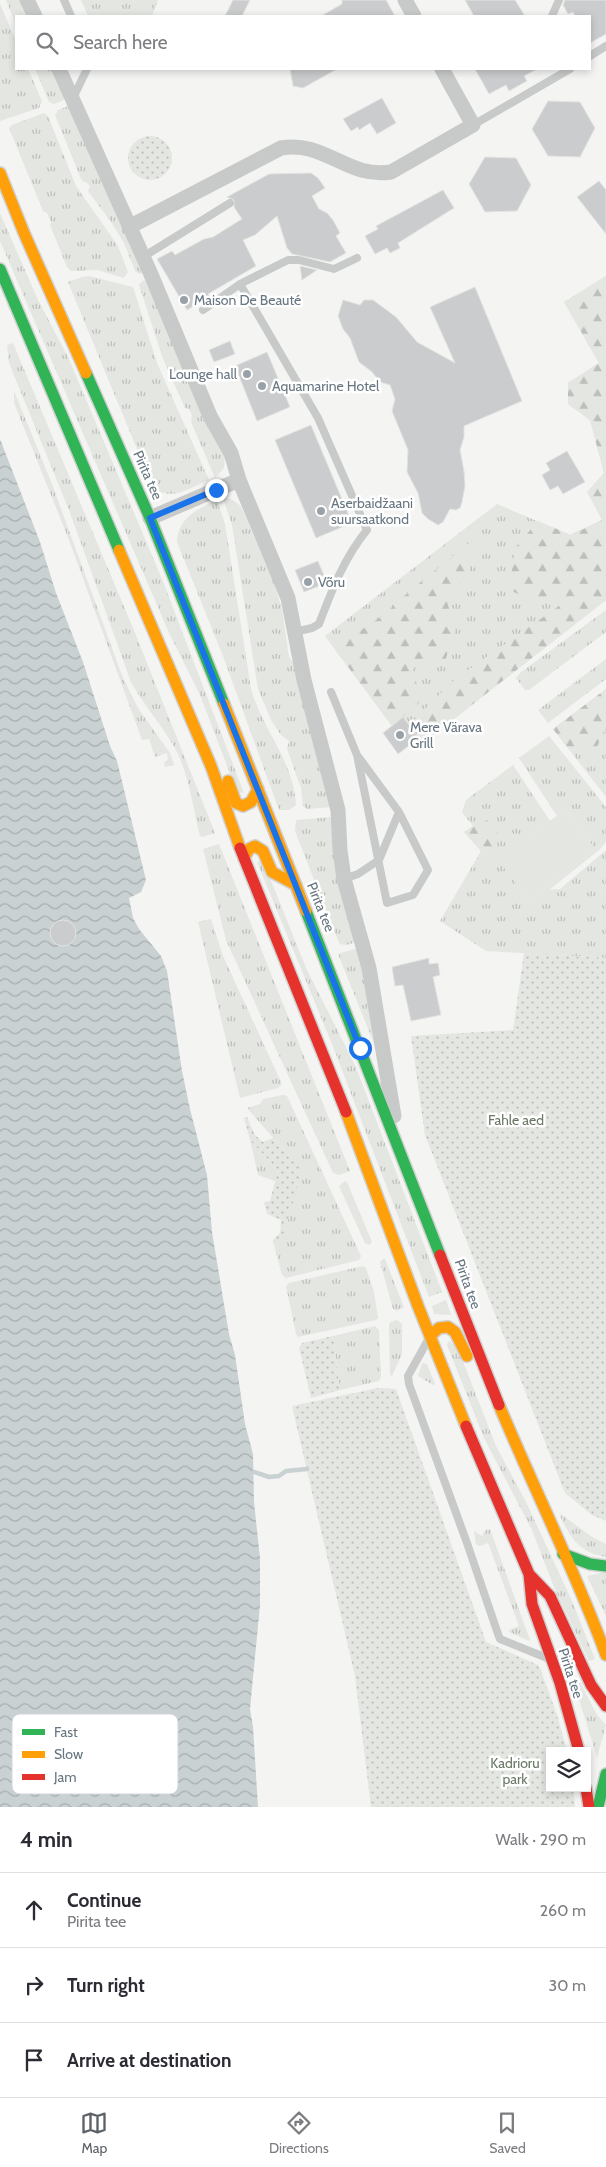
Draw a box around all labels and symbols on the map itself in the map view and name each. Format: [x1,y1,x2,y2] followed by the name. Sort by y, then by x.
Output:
[194,291,301,309] place label: Maison De Beauté
[178,294,190,306] marker: Maison De Beauté
[169,365,238,383] place label: Lounge hall
[241,368,253,380] marker: Lounge hall
[272,377,380,395] place label: Aquamarine Hotel
[256,380,268,392] marker: Aquamarine Hotel
[129,448,167,502] street label: Pirita tee
[205,479,228,502] route end
[331,494,413,528] place label: Aserbaidžaani suursaatkond
[315,505,327,517] marker: Aserbaidžaani suursaatkond
[318,573,345,591] place label: Võru
[302,576,314,588] marker: Võru
[410,718,482,752] place label: Mere Värava Grill
[394,729,406,741] marker: Mere Värava Grill
[303,880,339,934] street label: Pirita tee
[349,1037,372,1060] route start
[488,1111,544,1129] park label: Fahle aed
[451,1257,485,1311] street label: Pirita tee
[554,1646,588,1700] street label: Pirita tee
[12,1714,178,1794] legend
[54,1723,78,1741] text: Fast
[54,1745,83,1763] text: Slow
[490,1754,540,1788] park label: Kadrioru park
[53,1768,76,1786] text: Jam

